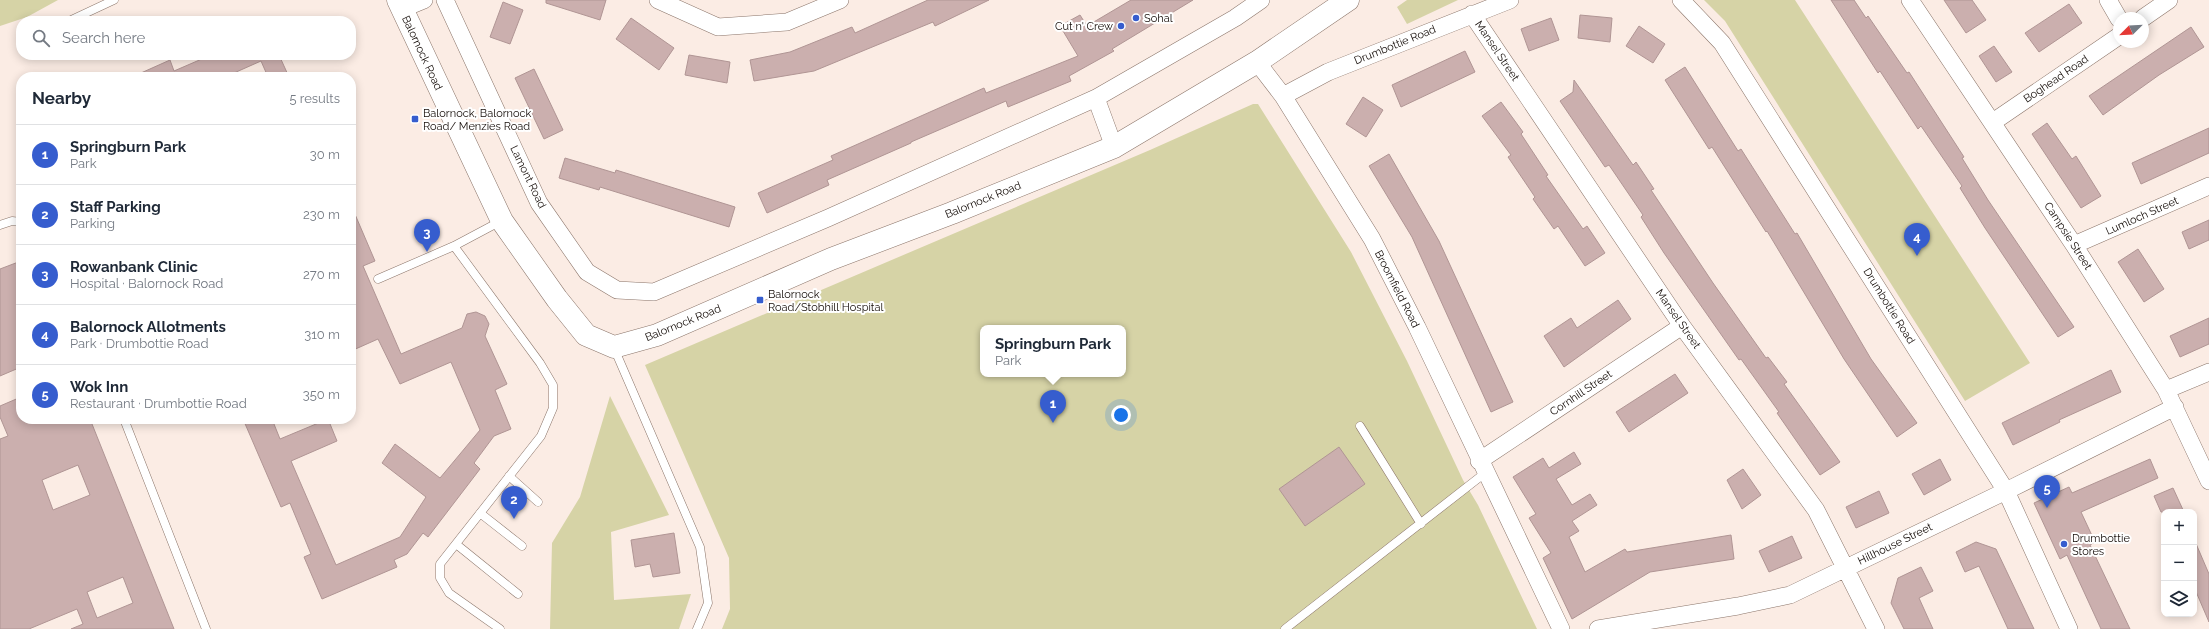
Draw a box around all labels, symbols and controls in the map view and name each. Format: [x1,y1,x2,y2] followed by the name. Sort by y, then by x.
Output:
[1144,12,1173,25] place label: Sohal
[2113,12,2149,48] north arrow
[1131,13,1141,23] marker: Sohal
[399,14,445,92] street label: Balornock Road
[16,16,356,60] search box
[1472,18,1522,84] street label: Mansel Street
[1055,20,1113,33] place label: Cut n' Crew
[1116,21,1126,31] marker: Cut n' Crew
[1352,23,1438,67] street label: Drumbottie Road
[30,27,52,49] icon: search
[62,29,145,47] text: Search here
[2021,52,2091,106] street label: Boghead Road
[32,88,91,108] text: Nearby
[289,91,340,106] text: 5 results
[423,107,532,133] place label: Balornock, Balornock Road/ Menzies Road
[410,114,420,124] marker: Balornock, Balornock Road/ Menzies Road
[70,138,186,156] text: Springburn Park
[507,143,549,211] street label: Lamont Road
[42,147,48,162] text: 1
[310,147,340,162] text: 30 m
[70,156,97,171] text: Park
[943,179,1023,221] street label: Balornock Road
[2104,194,2181,238] street label: Lumloch Street
[70,198,161,216] text: Staff Parking
[2041,200,2095,272] street label: Campsie Street
[41,207,49,222] text: 2
[303,207,340,222] text: 230 m
[70,216,115,231] text: Parking
[414,219,440,252] pin: 3
[1904,223,1930,256] pin: 4
[1372,248,1422,330] street label: Broomfield Road
[70,258,198,276] text: Rowanbank Clinic
[1860,266,1918,346] street label: Drumbottie Road
[41,267,49,282] text: 3
[303,267,340,282] text: 270 m
[70,276,223,291] text: Hospital · Balornock Road
[1653,287,1704,352] street label: Mansel Street
[768,288,884,314] place label: Balornock Road/Stobhill Hospital
[755,295,765,305] marker: Balornock Road/Stobhill Hospital
[643,302,723,344] street label: Balornock Road
[70,318,226,336] text: Balornock Allotments
[980,325,1126,377] popup
[41,327,49,342] text: 4
[304,327,340,342] text: 310 m
[995,335,1111,353] text: Springburn Park
[70,336,209,351] text: Park · Drumbottie Road
[995,353,1021,368] text: Park
[1547,367,1615,419] street label: Cornhill Street
[70,378,128,396] text: Wok Inn
[41,387,49,402] text: 5
[303,387,340,402] text: 350 m
[1040,390,1066,423] pin: 1
[70,396,247,411] text: Restaurant · Drumbottie Road
[1111,405,1131,425] your location
[2034,475,2060,508] pin: 5
[501,486,527,519] pin: 2
[2161,509,2197,617] map controls
[2161,509,2197,545] button: +
[1856,520,1935,568] street label: Hillhouse Street
[2072,532,2130,558] place label: Drumbottie Stores
[2059,539,2069,549] marker: Drumbottie Stores
[2161,545,2197,581] button: −
[2161,581,2197,617] button: layers

